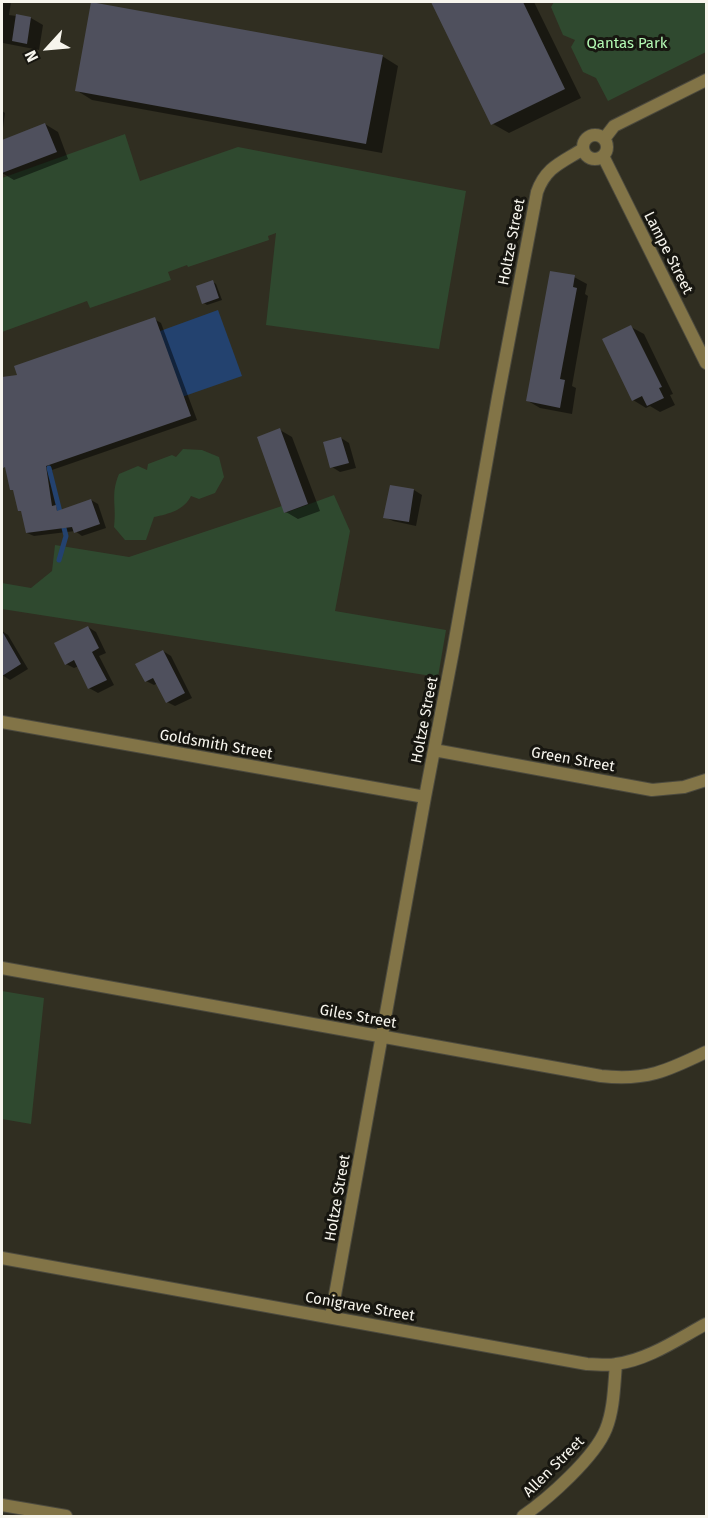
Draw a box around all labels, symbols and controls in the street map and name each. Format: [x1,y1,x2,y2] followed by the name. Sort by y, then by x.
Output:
[18,18,78,78] north arrow
[587,35,667,53] park label: Qantas Park
[21,47,42,65] text: N
[495,197,529,287] street label: Holtze Street
[640,209,696,297] street label: Lampe Street
[408,675,442,765] street label: Holtze Street
[158,726,274,764] street label: Goldsmith Street
[530,744,616,776] street label: Green Street
[318,1001,398,1033] street label: Giles Street
[321,1153,355,1243] street label: Holtze Street
[304,1288,416,1326] street label: Conigrave Street
[520,1433,588,1501] street label: Allen Street

